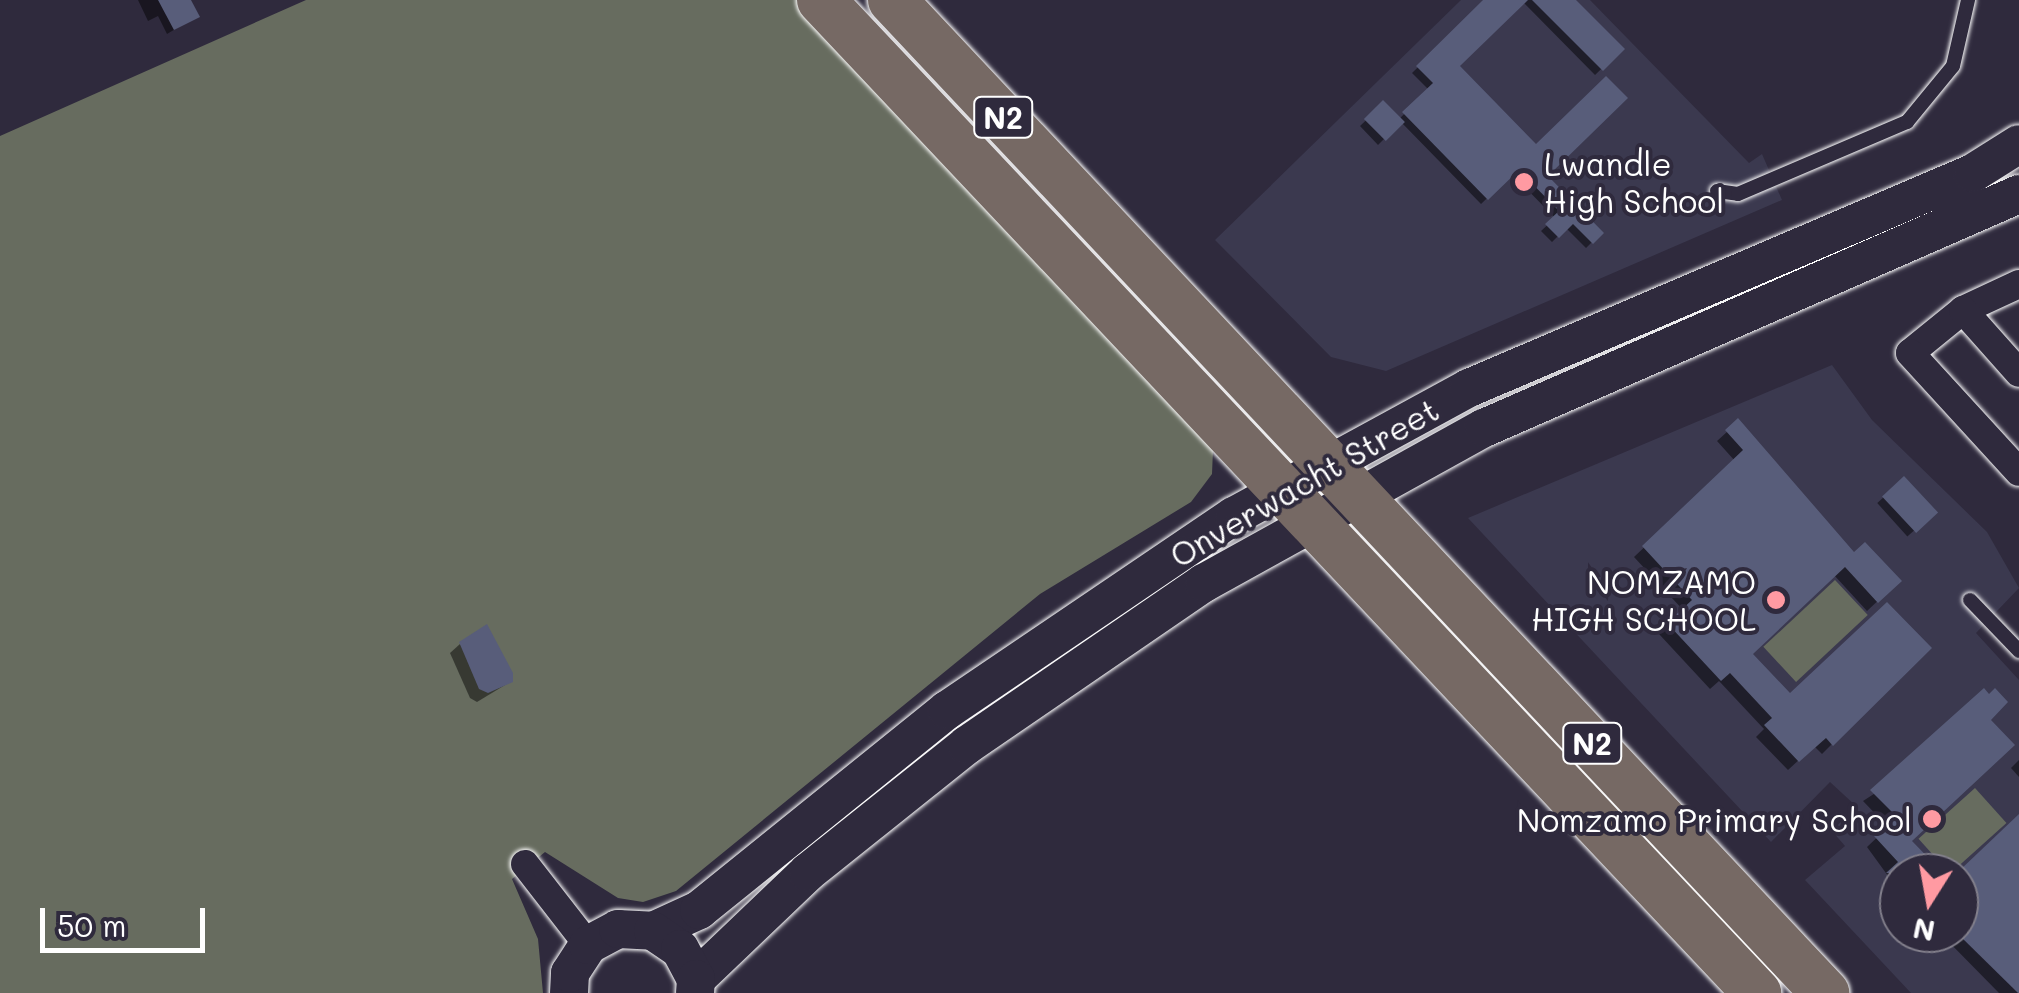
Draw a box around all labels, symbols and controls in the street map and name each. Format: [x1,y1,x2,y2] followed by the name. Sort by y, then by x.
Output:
[973,92,1033,142] road number: N2
[1544,145,1724,220] place label: Lwandle High School
[1513,171,1535,193] marker: Lwandle High School
[1163,389,1445,575] street label: Onverwacht Street
[1531,563,1756,638] place label: NOMZAMO HIGH SCHOOL
[1765,589,1787,611] marker: NOMZAMO HIGH SCHOOL
[1562,718,1622,768] road number: N2
[1517,800,1912,838] place label: Nomzamo Primary School
[1921,808,1943,830] marker: Nomzamo Primary School
[1879,853,1979,953] north arrow
[45,888,210,950] scale bar
[57,905,127,945] text: 50 m
[1910,911,1938,950] text: N

